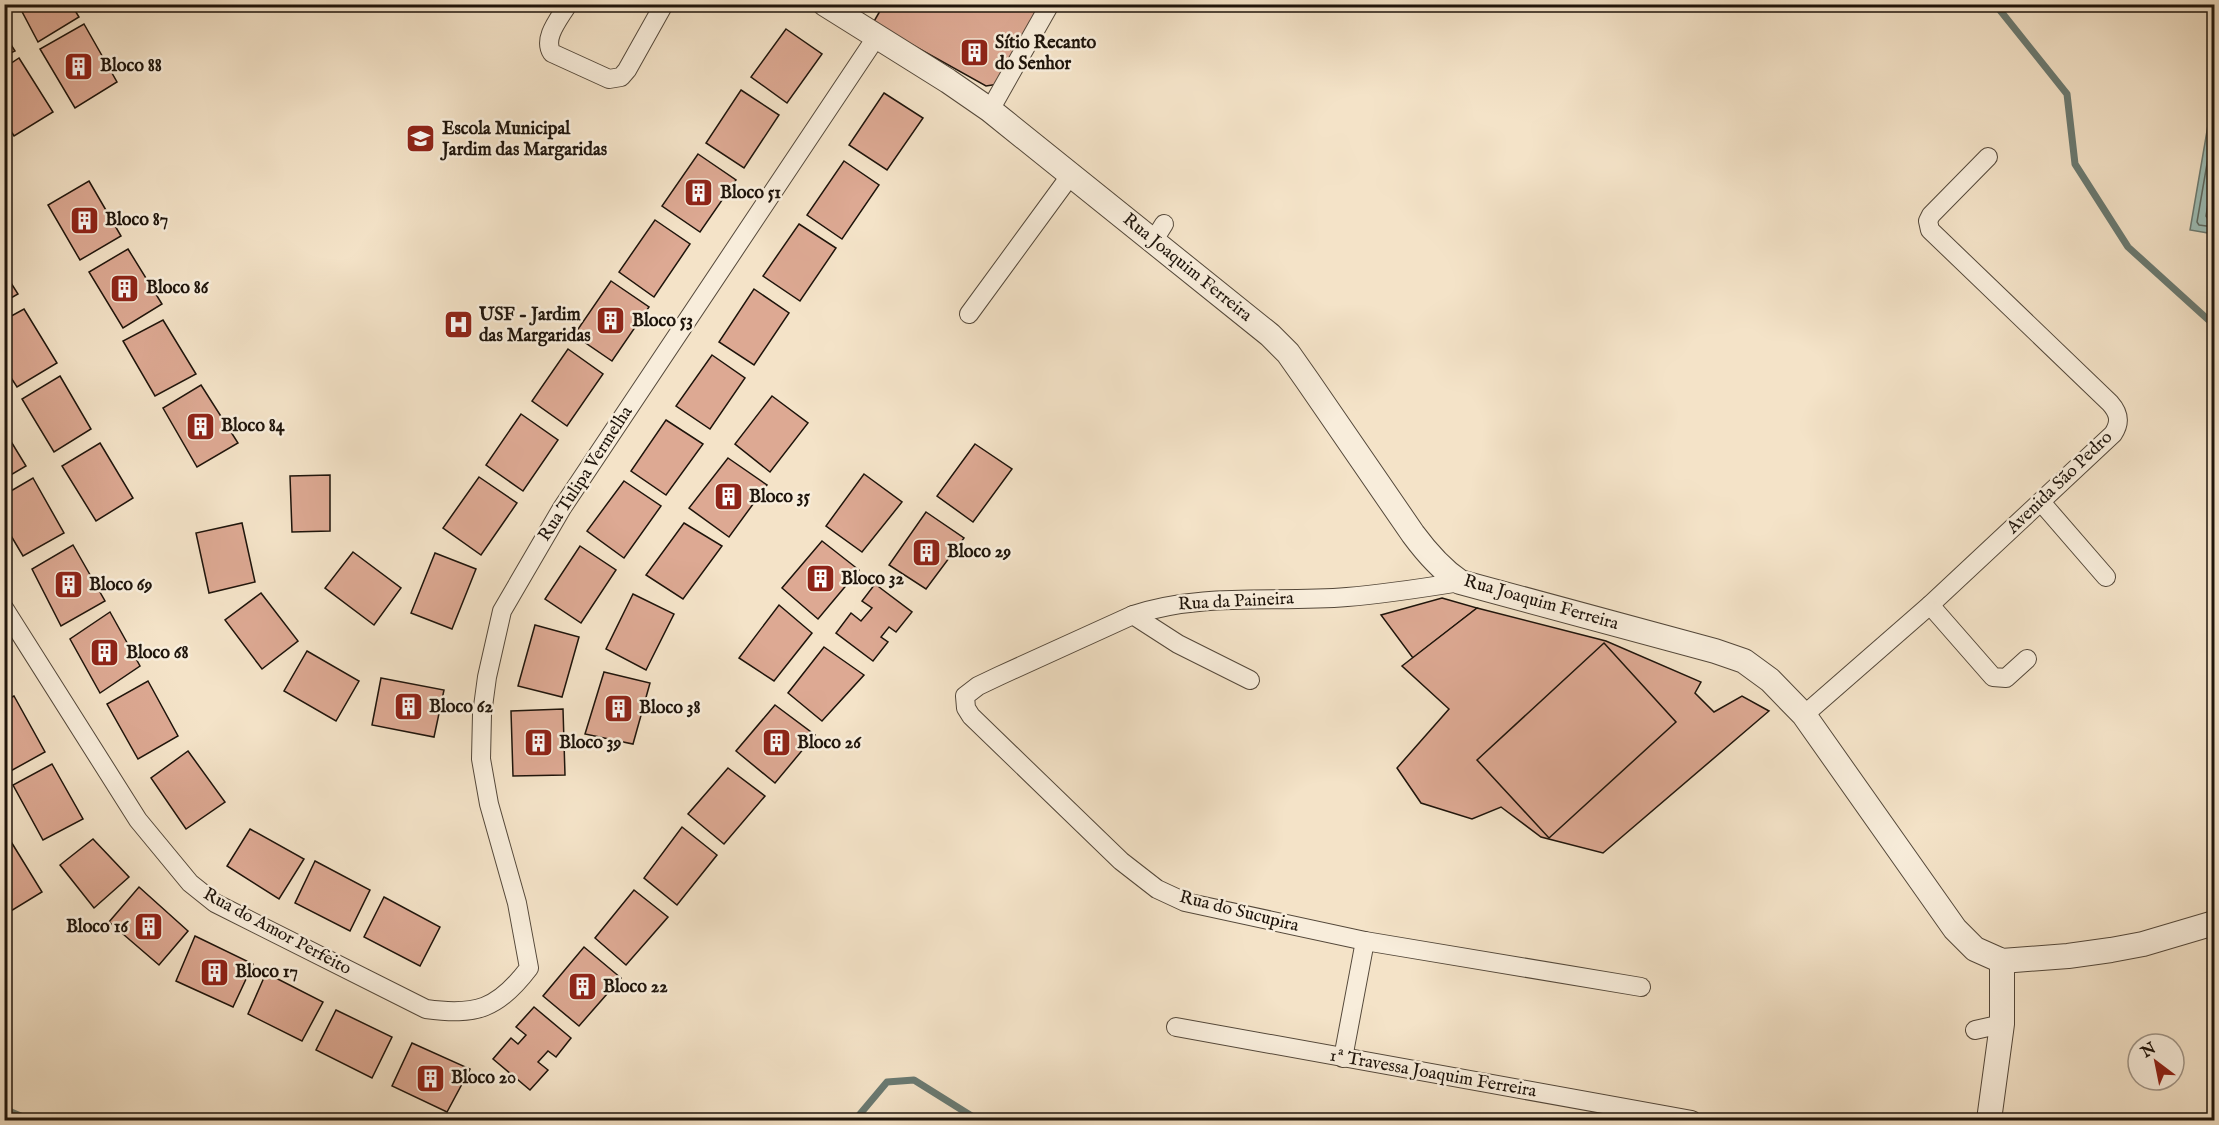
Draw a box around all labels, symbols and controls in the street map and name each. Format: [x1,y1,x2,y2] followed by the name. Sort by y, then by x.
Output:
[995,32,1097,76] place label: Sítio Recanto do Senhor
[958,37,990,69] building icon: Sítio Recanto do Senhor
[63,50,95,82] building icon: Bloco 88
[100,55,162,78] place label: Bloco 88
[440,118,608,162] place label: Escola Municipal Jardim das Margaridas
[405,123,437,155] school or university icon: Escola Municipal Jardim das Margaridas
[683,177,715,209] building icon: Bloco 51
[720,182,781,205] place label: Bloco 51
[68,204,100,236] building icon: Bloco 87
[105,209,168,232] place label: Bloco 87
[1118,209,1257,327] street label: Rua Joaquim Ferreira
[109,272,141,304] building icon: Bloco 86
[146,277,210,300] place label: Bloco 86
[478,304,591,348] place label: USF - Jardim das Margaridas
[595,305,627,337] building icon: Bloco 53
[442,309,474,341] hospital icon: USF - Jardim das Margaridas
[632,310,693,333] place label: Bloco 53
[534,402,638,546] street label: Rua Tulipa Vermelha
[184,410,216,442] building icon: Bloco 84
[221,415,286,438] place label: Bloco 84
[2001,426,2118,540] street label: Avenida São Pedro
[712,481,744,513] building icon: Bloco 35
[749,486,811,509] place label: Bloco 35
[910,536,942,568] building icon: Bloco 29
[947,541,1011,564] place label: Bloco 29
[804,563,836,595] building icon: Bloco 32
[841,568,905,591] place label: Bloco 32
[52,569,84,601] building icon: Bloco 69
[1461,570,1621,636] street label: Rua Joaquim Ferreira
[89,574,152,597] place label: Bloco 69
[1178,587,1295,617] street label: Rua da Paineira
[89,637,121,669] building icon: Bloco 68
[126,642,188,665] place label: Bloco 68
[392,691,424,723] building icon: Bloco 62
[602,692,634,724] building icon: Bloco 38
[429,696,493,719] place label: Bloco 62
[639,697,701,720] place label: Bloco 38
[522,727,554,759] building icon: Bloco 39
[760,727,792,759] building icon: Bloco 26
[559,732,622,755] place label: Bloco 39
[797,732,862,755] place label: Bloco 26
[199,883,355,981] street label: Rua do Amor Perfeito
[1177,886,1301,938] street label: Rua do Sucupira
[133,911,165,943] building icon: Bloco 16
[66,916,129,939] place label: Bloco 16
[198,956,230,988] building icon: Bloco 17
[235,961,298,984] place label: Bloco 17
[566,971,598,1003] building icon: Bloco 22
[603,976,668,999] place label: Bloco 22
[2126,1032,2186,1092] north arrow
[2137,1039,2160,1064] text: N
[1328,1044,1538,1104] street label: 1ª Travessa Joaquim Ferreira
[414,1062,446,1094] building icon: Bloco 20
[451,1067,516,1090] place label: Bloco 20

